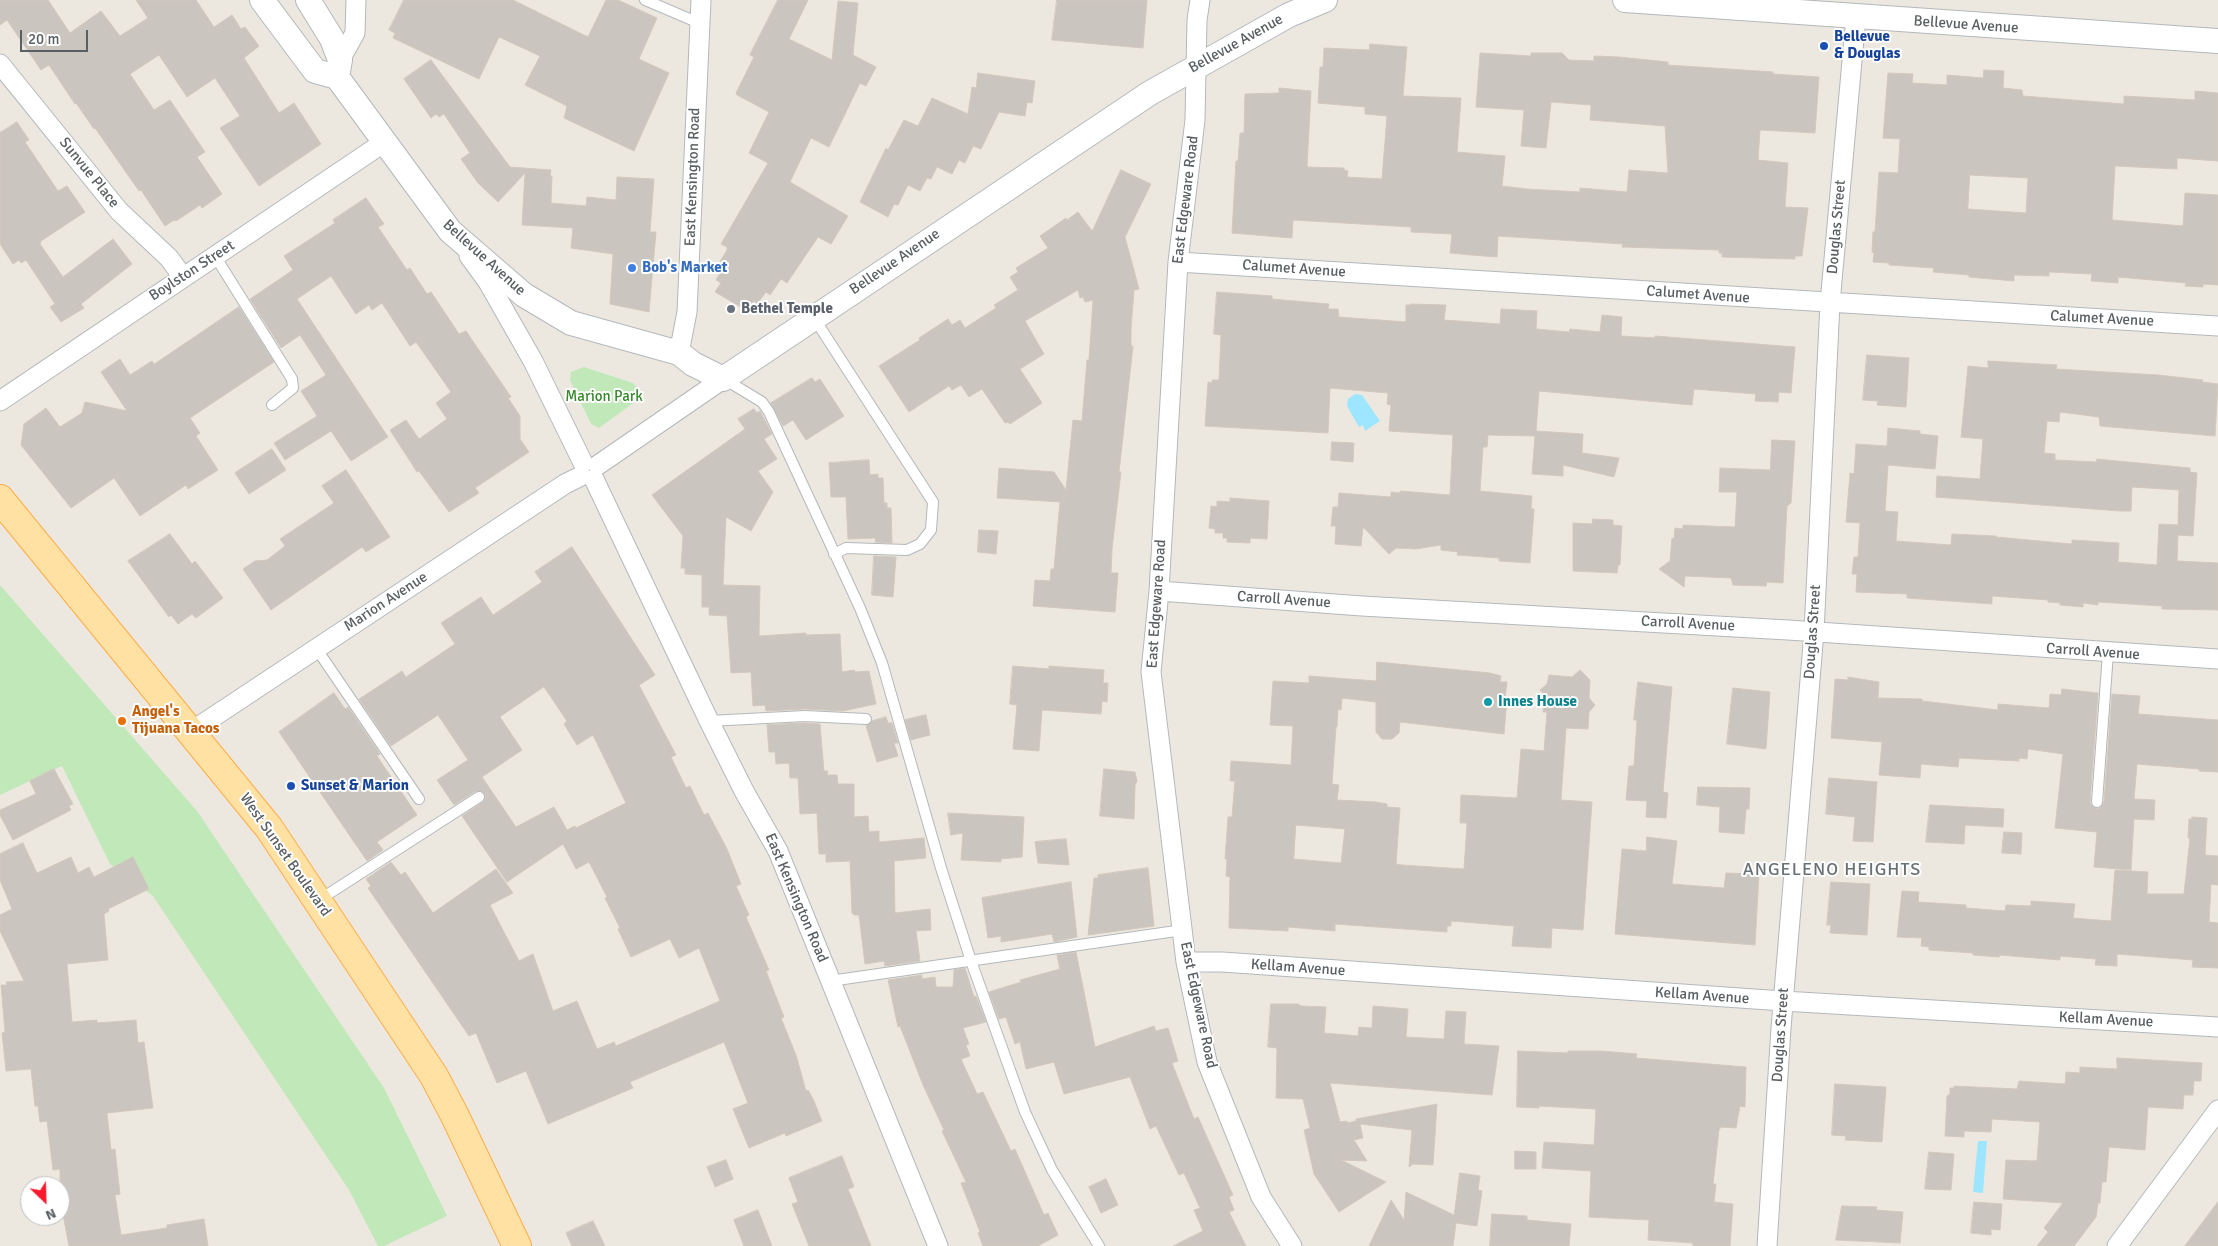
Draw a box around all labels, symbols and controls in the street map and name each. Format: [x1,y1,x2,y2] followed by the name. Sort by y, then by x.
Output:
[1186,11,1286,77] street label: Bellevue Avenue
[1913,12,2019,38] street label: Bellevue Avenue
[22,20,90,52] scale bar
[1834,28,1900,63] place label: Bellevue & Douglas
[28,30,59,48] text: 20 m
[1818,40,1830,52] marker: Bellevue & Douglas
[682,107,704,247] street label: East Kensington Road
[55,134,123,212] street label: Sunvue Place
[1169,135,1203,265] street label: East Edgeware Road
[1824,179,1850,275] street label: Douglas Street
[439,216,529,300] street label: Bellevue Avenue
[846,225,944,299] street label: Bellevue Avenue
[146,237,238,305] street label: Boylston Street
[1242,256,1346,282] street label: Calumet Avenue
[642,259,727,277] place label: Bob's Market
[626,262,638,274] marker: Bob's Market
[1646,282,1750,308] street label: Calumet Avenue
[741,300,833,318] place label: Bethel Temple
[725,303,737,315] marker: Bethel Temple
[2050,307,2154,331] street label: Calumet Avenue
[565,388,643,406] park label: Marion Park
[1144,539,1170,669] street label: East Edgeware Road
[341,568,431,636] street label: Marion Avenue
[1801,584,1825,680] street label: Douglas Street
[1236,588,1332,612] street label: Carroll Avenue
[1641,613,1735,635] street label: Carroll Avenue
[2045,640,2141,664] street label: Carroll Avenue
[1498,693,1577,711] place label: Innes House
[1482,696,1494,708] marker: Innes House
[132,703,219,738] place label: Angel's Tijuana Tacos
[116,715,128,727] marker: Angel's Tijuana Tacos
[301,777,409,795] place label: Sunset & Marion
[285,780,297,792] marker: Sunset & Marion
[236,790,334,920] street label: West Sunset Boulevard
[761,831,831,965] street label: East Kensington Road
[1741,859,1923,881] district label: ANGELENO HEIGHTS
[1176,940,1220,1070] street label: East Edgeware Road
[1250,956,1346,980] street label: Kellam Avenue
[1654,984,1750,1008] street label: Kellam Avenue
[1769,987,1793,1083] street label: Douglas Street
[2058,1009,2154,1031] street label: Kellam Avenue
[20,1176,70,1226] north arrow
[43,1204,59,1224] text: N

